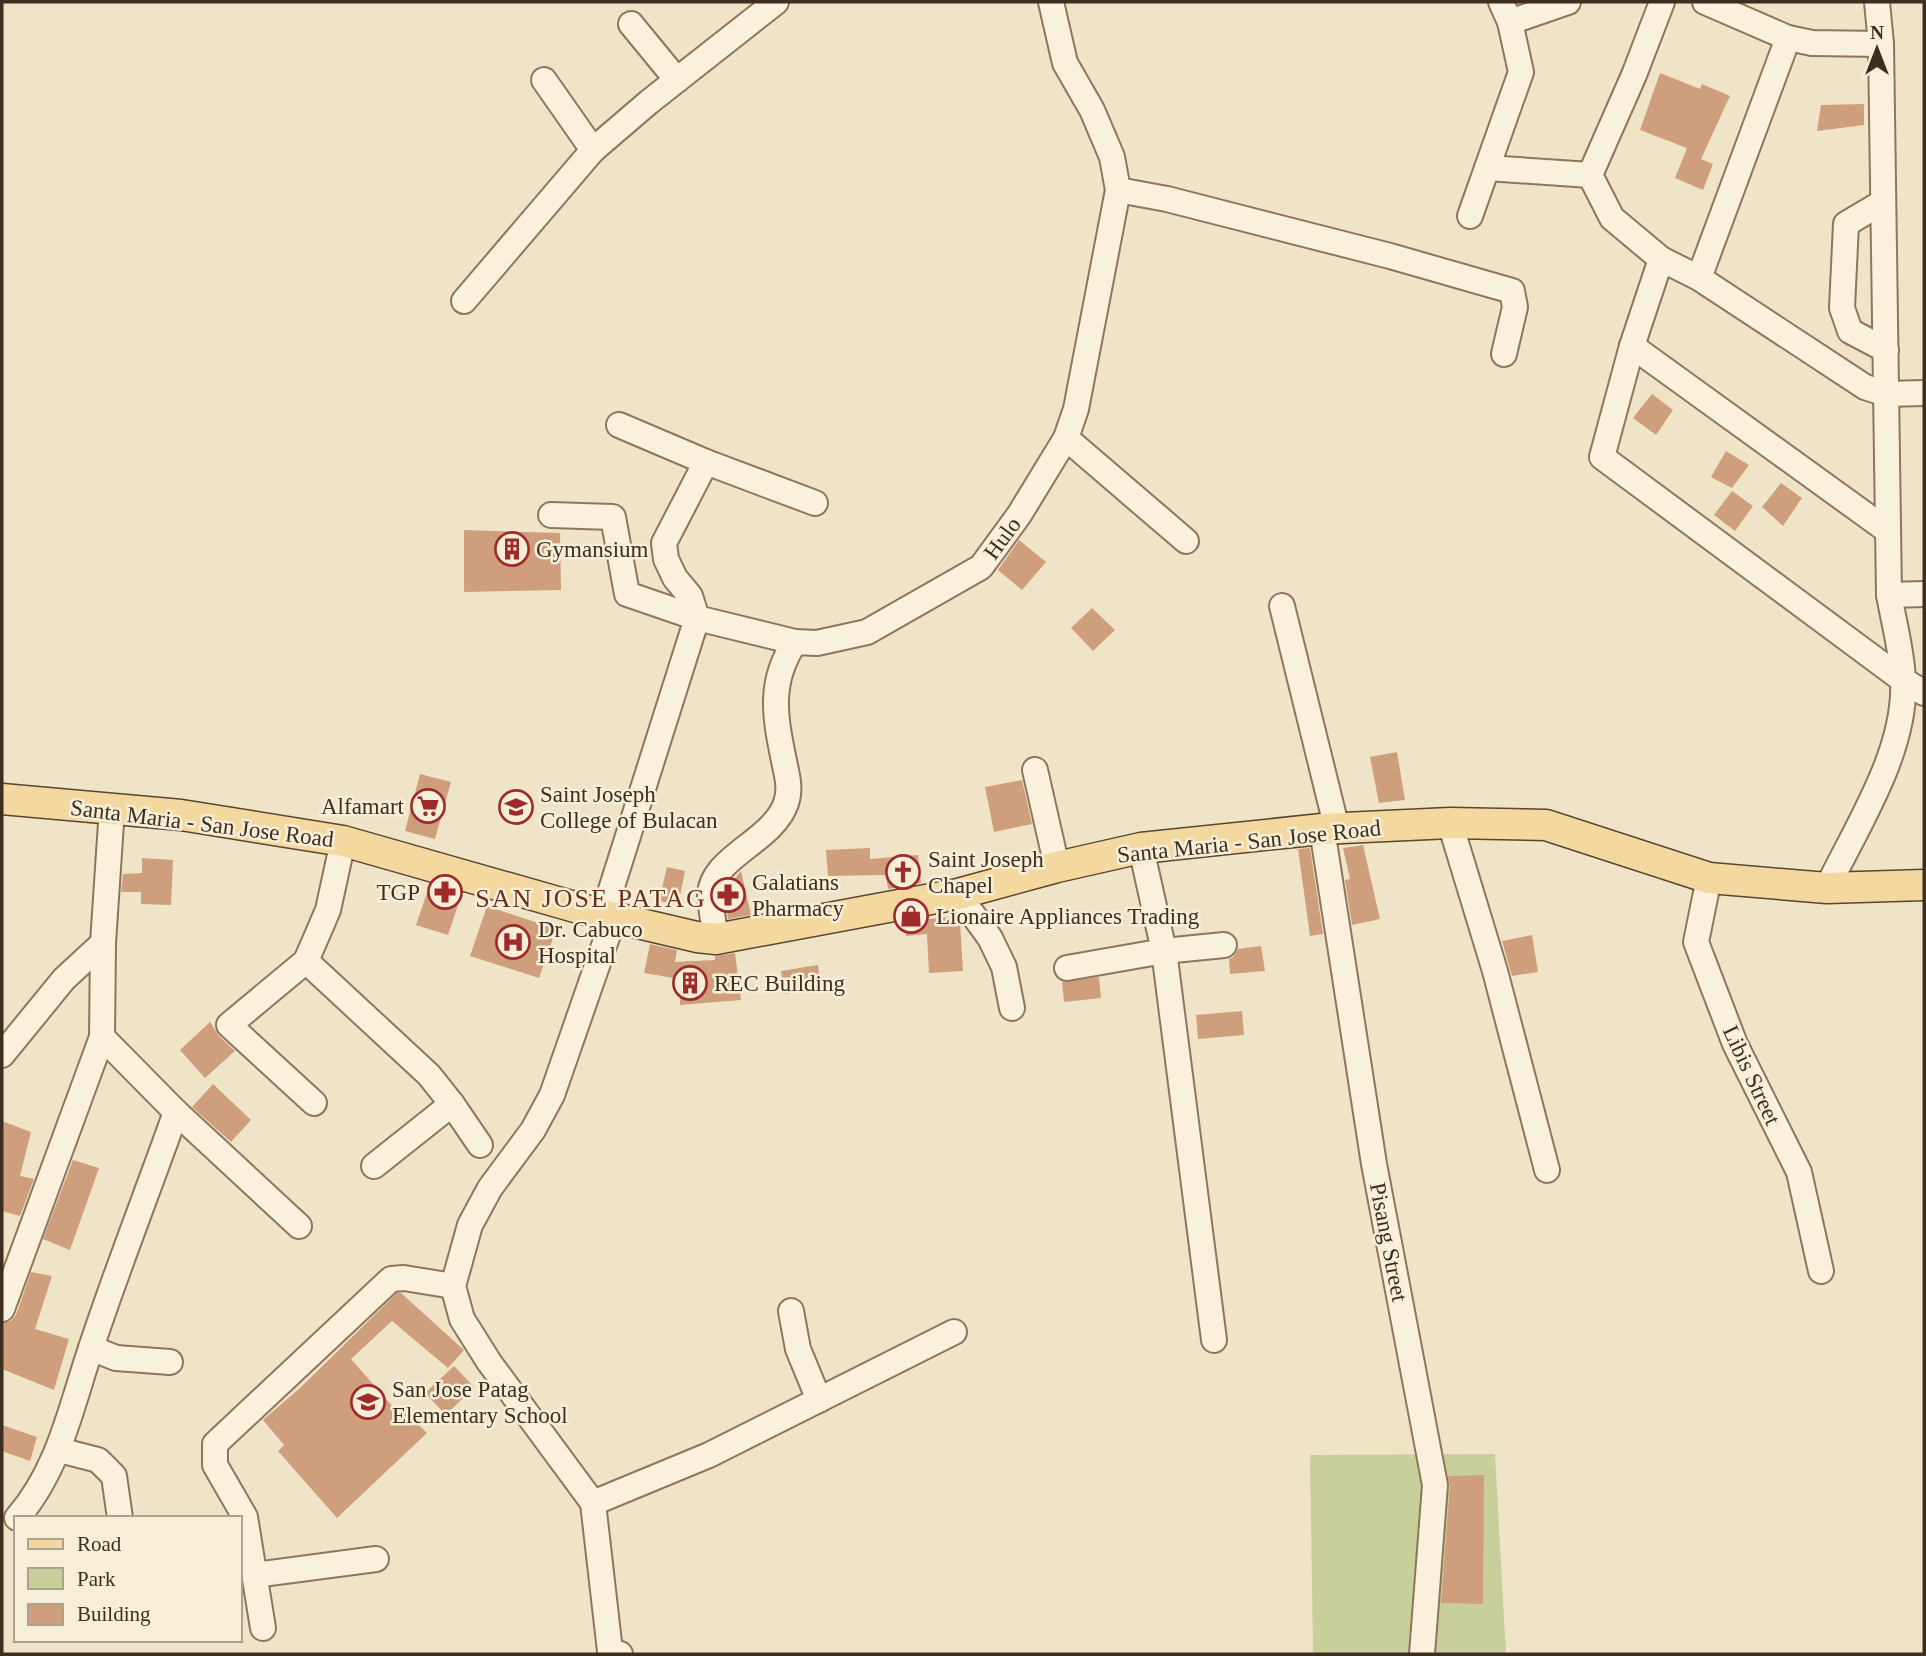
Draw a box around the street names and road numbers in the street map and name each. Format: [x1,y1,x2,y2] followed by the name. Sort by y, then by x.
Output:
[979,512,1026,564] street label: Hulo
[69,795,336,852] street label: Santa Maria - San Jose Road
[1116,815,1383,868] street label: Santa Maria - San Jose Road
[1718,1022,1786,1129] street label: Libis Street
[1365,1180,1412,1304] street label: Pisang Street

